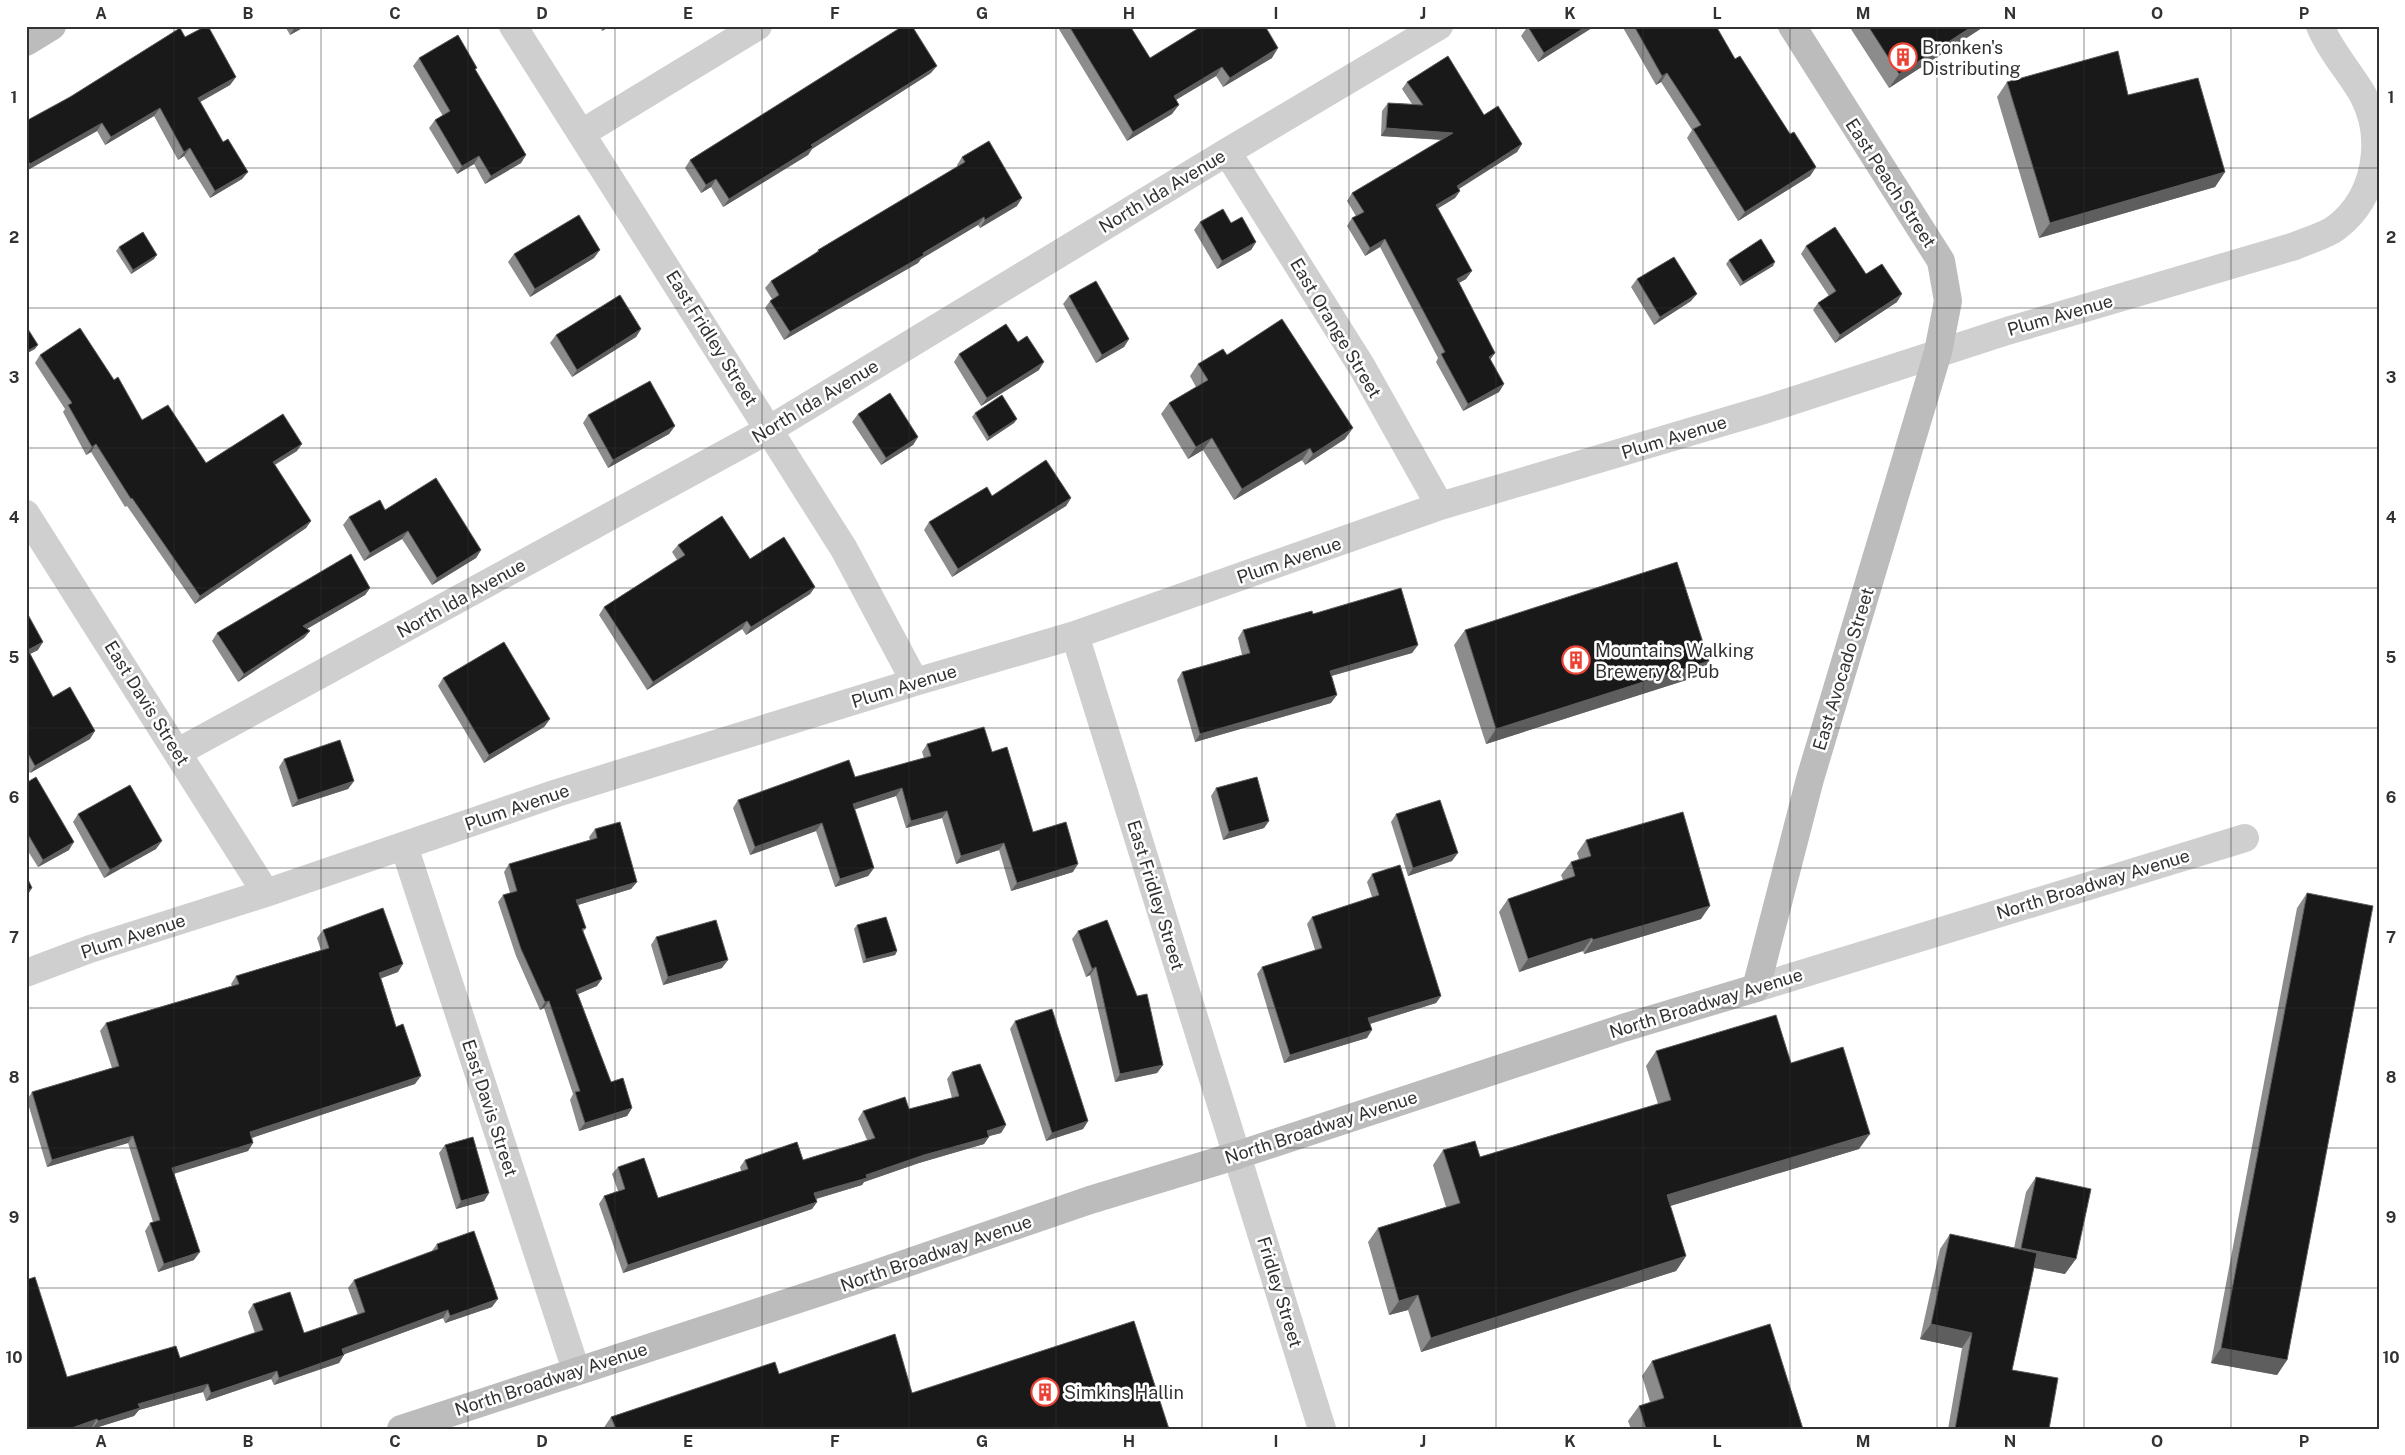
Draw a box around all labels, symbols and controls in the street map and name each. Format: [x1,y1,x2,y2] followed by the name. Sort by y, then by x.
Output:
[95,4,107,23] text: A
[243,4,254,23] text: B
[389,4,401,23] text: C
[536,4,548,23] text: D
[683,4,693,23] text: E
[830,4,840,23] text: F
[976,4,988,23] text: G
[1123,4,1135,23] text: H
[1274,4,1278,23] text: I
[1420,4,1426,23] text: J
[1564,4,1576,23] text: K
[1712,4,1722,23] text: L
[1856,4,1870,23] text: M
[2004,4,2016,23] text: N
[2151,4,2163,23] text: O
[2299,4,2309,23] text: P
[1922,37,2021,79] place label: Bronken's Distributing
[1888,42,1918,72] building icon: Bronken's Distributing
[11,88,17,107] text: 1
[2388,88,2394,107] text: 1
[1841,115,1941,251] street label: East Peach Street
[1095,145,1229,237] street label: North Ida Avenue
[9,228,19,247] text: 2
[2386,228,2396,247] text: 2
[1286,254,1386,402] street label: East Orange Street
[662,266,762,410] street label: East Fridley Street
[2005,290,2115,340] street label: Plum Avenue
[748,355,882,447] street label: North Ida Avenue
[9,368,19,387] text: 3
[2386,368,2396,387] text: 3
[1619,411,1729,463] street label: Plum Avenue
[9,508,20,527] text: 4
[2386,508,2397,527] text: 4
[1234,532,1344,588] street label: Plum Avenue
[393,554,529,642] street label: North Ida Avenue
[1808,585,1878,753] street label: East Avocado Street
[100,637,194,769] street label: East Davis Street
[1595,640,1754,682] place label: Mountains Walking Brewery & Pub
[1561,645,1591,675] building icon: Mountains Walking Brewery & Pub
[9,648,20,667] text: 5
[2386,648,2397,667] text: 5
[849,660,959,712] street label: Plum Avenue
[462,779,572,835] street label: Plum Avenue
[9,788,19,807] text: 6
[2386,788,2396,807] text: 6
[1123,817,1189,973] street label: East Fridley Street
[1994,845,2192,923] street label: North Broadway Avenue
[78,909,188,963] street label: Plum Avenue
[9,928,19,947] text: 7
[2386,928,2396,947] text: 7
[1607,964,1805,1042] street label: North Broadway Avenue
[458,1037,522,1179] street label: East Davis Street
[9,1068,20,1087] text: 8
[2386,1068,2397,1087] text: 8
[1222,1086,1420,1168] street label: North Broadway Avenue
[9,1208,19,1227] text: 9
[2386,1208,2396,1227] text: 9
[837,1210,1035,1296] street label: North Broadway Avenue
[1253,1234,1307,1350] street label: Fridley Street
[452,1338,650,1420] street label: North Broadway Avenue
[5,1348,23,1367] text: 10
[2382,1348,2400,1367] text: 10
[1030,1377,1060,1407] building icon: Simkins Hallin
[1064,1382,1184,1403] place label: Simkins Hallin
[95,1432,107,1451] text: A
[243,1432,254,1451] text: B
[389,1432,401,1451] text: C
[536,1432,548,1451] text: D
[683,1432,693,1451] text: E
[830,1432,840,1451] text: F
[976,1432,988,1451] text: G
[1123,1432,1135,1451] text: H
[1274,1432,1278,1451] text: I
[1420,1432,1426,1451] text: J
[1564,1432,1576,1451] text: K
[1712,1432,1722,1451] text: L
[1856,1432,1870,1451] text: M
[2004,1432,2016,1451] text: N
[2151,1432,2163,1451] text: O
[2299,1432,2309,1451] text: P

